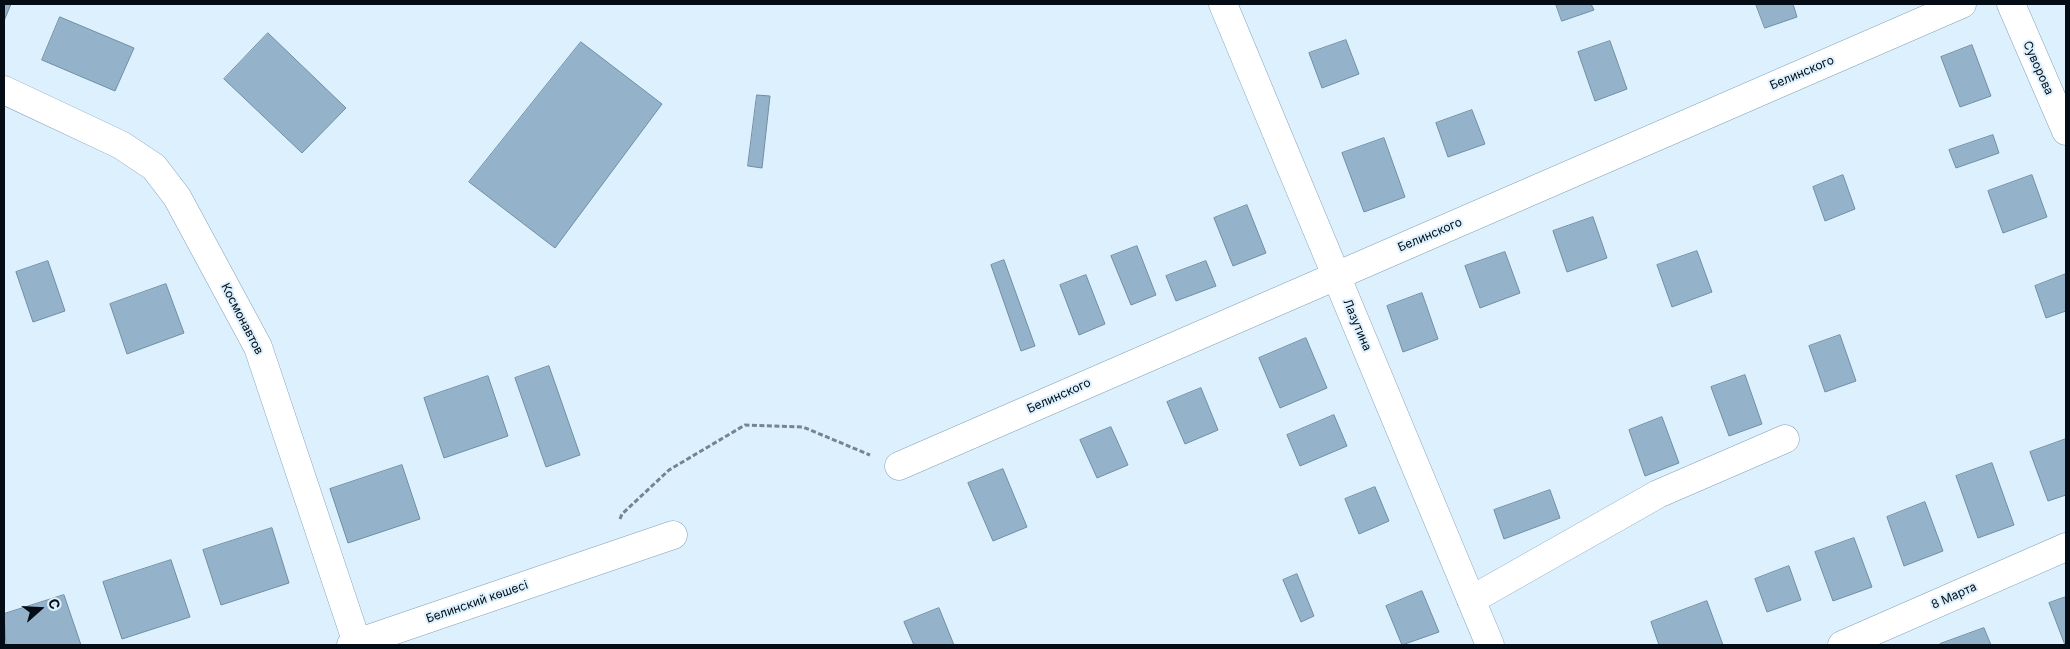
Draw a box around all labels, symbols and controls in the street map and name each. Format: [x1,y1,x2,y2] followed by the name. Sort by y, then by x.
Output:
[2020,39,2056,97] street label: Суворова
[1768,53,1836,93] street label: Белинского
[1396,215,1464,255] street label: Белинского
[218,281,266,357] street label: Космонавтов
[1340,297,1374,353] street label: Лазутина
[1025,376,1093,416] street label: Белинского
[424,578,530,626] street label: Белинский көшесі
[1929,580,1979,612] street label: 8 Марта
[15,584,65,634] north arrow
[45,596,64,612] text: С

